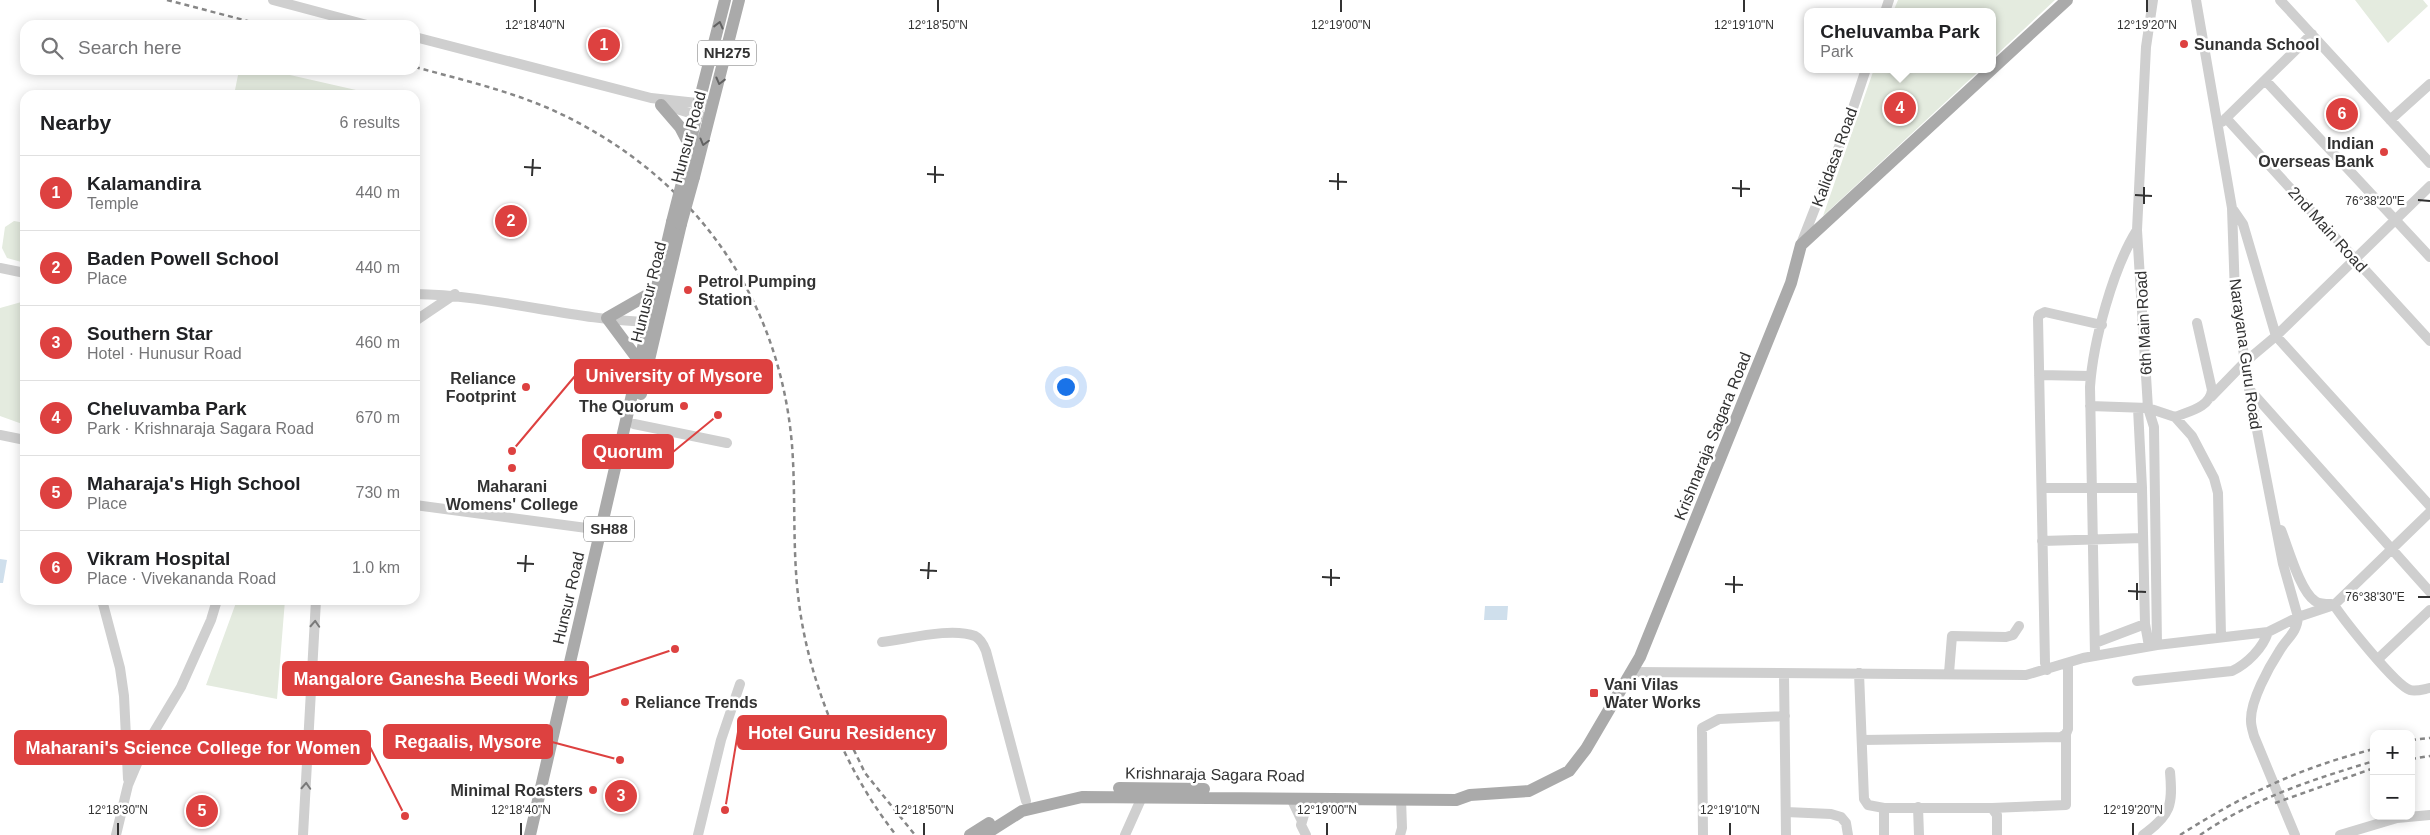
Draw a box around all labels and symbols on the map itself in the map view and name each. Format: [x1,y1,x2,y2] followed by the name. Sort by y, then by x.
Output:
[505,18,565,32] text: 12°18'40"N
[908,18,968,32] text: 12°18'50"N
[1311,18,1371,32] text: 12°19'00"N
[1714,18,1774,32] text: 12°19'10"N
[2117,18,2177,32] text: 12°19'20"N
[713,22,723,30] one-way arrow
[588,26,620,64] pin: 1
[2194,36,2319,53] place label: Sunanda School
[2178,38,2190,50] marker: Sunanda School
[698,40,756,66] road number: NH275
[715,77,726,86] one-way arrow
[668,89,709,185] street label: Hunsur Road
[1884,89,1916,127] pin: 4
[2326,95,2358,133] pin: 6
[1809,105,1860,209] street label: Kalidasa Road
[2258,135,2374,170] place label: Indian Overseas Bank
[699,138,710,146] one-way arrow
[2378,146,2390,158] marker: Indian Overseas Bank
[2285,183,2370,275] street label: 2nd Main Road
[2345,194,2405,208] text: 76°38'20"E
[495,202,527,240] pin: 2
[628,240,669,344] street label: Hunusur Road
[2132,271,2155,375] street label: 6th Main Road
[698,273,816,308] place label: Petrol Pumping Station
[2227,278,2265,431] street label: Narayana Guru Road
[682,284,694,296] marker: Petrol Pumping Station
[1671,350,1754,523] street label: Krishnaraja Sagara Road
[575,360,772,393] callout: University of Mysore
[585,366,763,386] text: University of Mysore
[446,370,517,405] place label: Reliance Footprint
[1053,374,1079,400] your location
[520,381,532,393] marker: Reliance Footprint
[579,398,674,415] place label: The Quorum
[678,400,690,412] marker: The Quorum
[583,435,673,468] callout: Quorum
[593,442,663,462] text: Quorum
[506,462,518,474] marker: Maharani Womens' College
[446,478,578,513] place label: Maharani Womens' College
[584,516,634,542] road number: SH88
[550,550,587,646] street label: Hunsur Road
[2345,590,2405,604] text: 76°38'30"E
[310,620,321,628] one-way arrow
[283,662,588,695] callout: Mangalore Ganesha Beedi Works
[294,669,578,689] text: Mangalore Ganesha Beedi Works
[1604,676,1701,711] place label: Vani Vilas Water Works
[1588,687,1600,699] marker: Vani Vilas Water Works
[635,694,758,711] place label: Reliance Trends
[619,696,631,708] marker: Reliance Trends
[738,716,946,749] callout: Hotel Guru Residency
[748,723,936,743] text: Hotel Guru Residency
[384,725,552,758] callout: Regaalis, Mysore
[15,731,370,764] callout: Maharani's Science College for Women
[394,732,542,752] text: Regaalis, Mysore
[25,738,361,758] text: Maharani's Science College for Women
[1125,764,1305,785] street label: Krishnaraja Sagara Road
[605,777,637,815] pin: 3
[301,782,312,790] one-way arrow
[451,782,583,799] place label: Minimal Roasters
[587,784,599,796] marker: Minimal Roasters
[186,792,218,830] pin: 5
[88,803,148,817] text: 12°18'30"N
[491,803,551,817] text: 12°18'40"N
[894,803,954,817] text: 12°18'50"N
[1297,803,1357,817] text: 12°19'00"N
[1700,803,1760,817] text: 12°19'10"N
[2103,803,2163,817] text: 12°19'20"N

